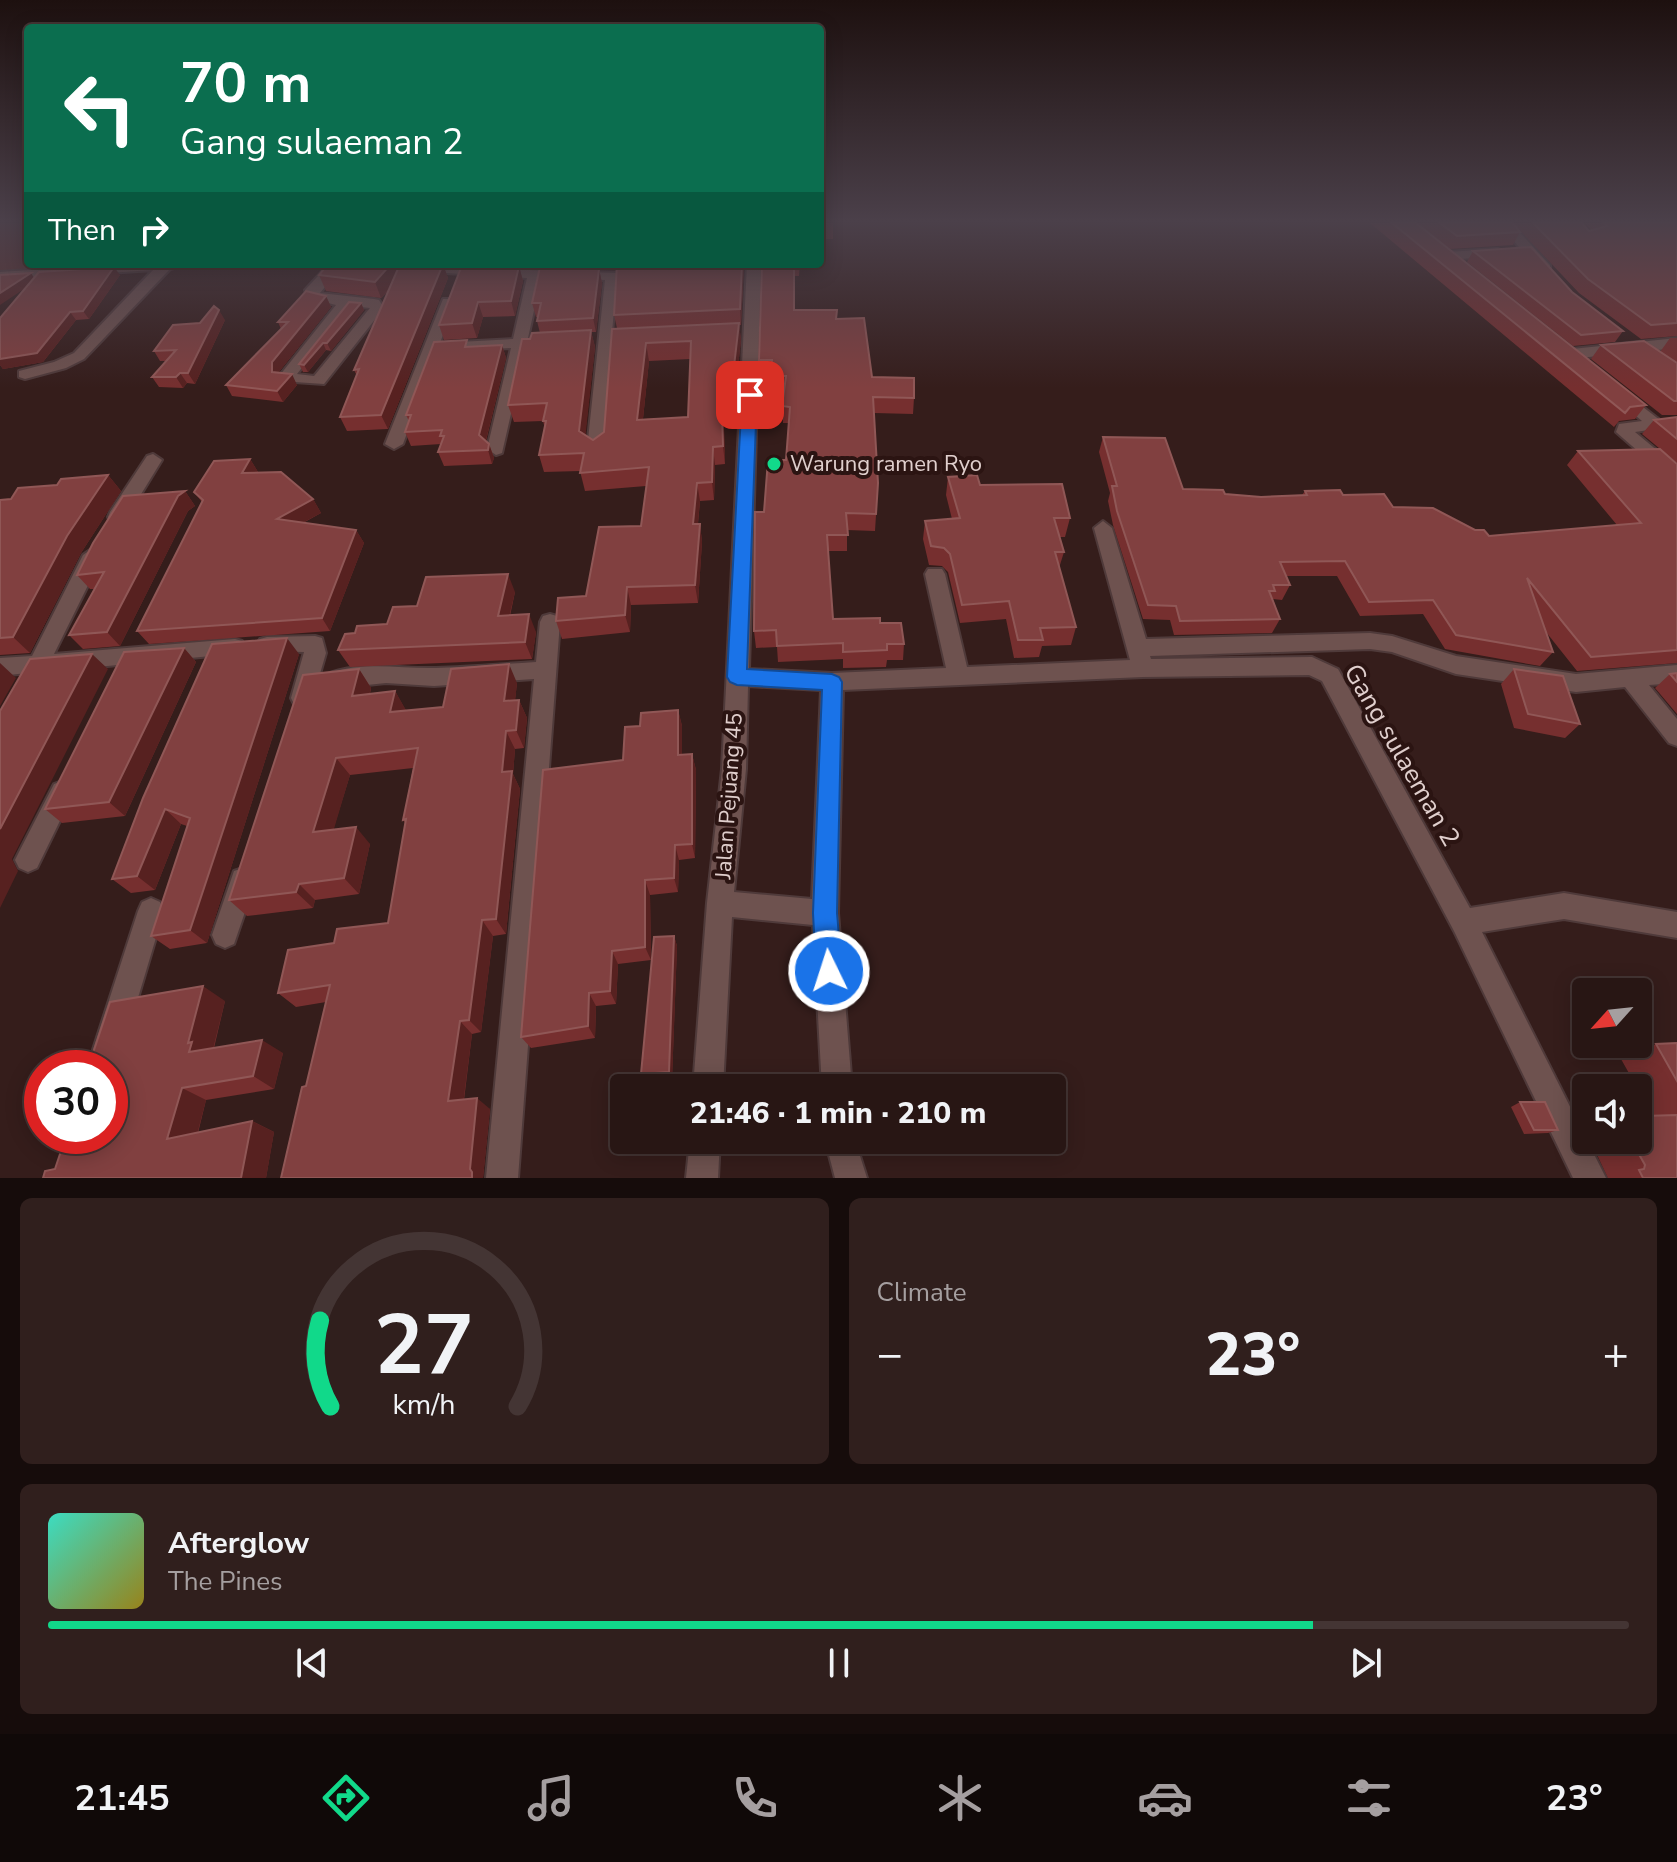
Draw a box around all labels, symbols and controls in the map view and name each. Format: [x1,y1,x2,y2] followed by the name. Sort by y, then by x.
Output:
[180,45,311,122] text: 70 m
[48,56,152,160] icon: left
[180,118,464,167] text: Gang sulaeman 2
[132,208,176,252] icon: right
[48,210,116,251] text: Then
[716,361,784,429] pin
[728,373,772,417] icon: arrive
[790,449,982,479] place label: Warung ramen Ryo
[765,455,783,473] marker: Warung ramen Ryo
[1336,658,1468,852] street label: Gang sulaeman 2
[708,712,750,881] street label: Jalan Pejuang 45
[787,929,871,1013] position arrow
[1572,978,1652,1058] north arrow
[1572,978,1652,1154] map controls
[24,1050,128,1154] speed limit sign: 30
[1572,1074,1652,1154] button: sound
[690,1093,986,1134] text: 21:46 · 1 min · 210 m
[877,1275,967,1310] text: Climate
[374,1289,474,1402] text: 27
[1205,1314,1300,1396] text: 23°
[877,1325,903,1385] text: −
[1603,1325,1629,1385] text: +
[393,1385,456,1424] text: km/h
[168,1523,309,1564] text: Afterglow
[168,1564,283,1599] text: The Pines
[290,1641,334,1685] icon: previous
[817,1641,861,1685] icon: pause
[1344,1641,1388,1685] icon: next
[318,1770,374,1826] icon: directions
[523,1770,579,1826] icon: music
[727,1770,783,1826] icon: phone
[932,1770,988,1826] icon: climate
[1137,1770,1193,1826] icon: car
[1341,1770,1397,1826] icon: filters
[74,1774,170,1823] text: 21:45
[1546,1774,1603,1823] text: 23°

